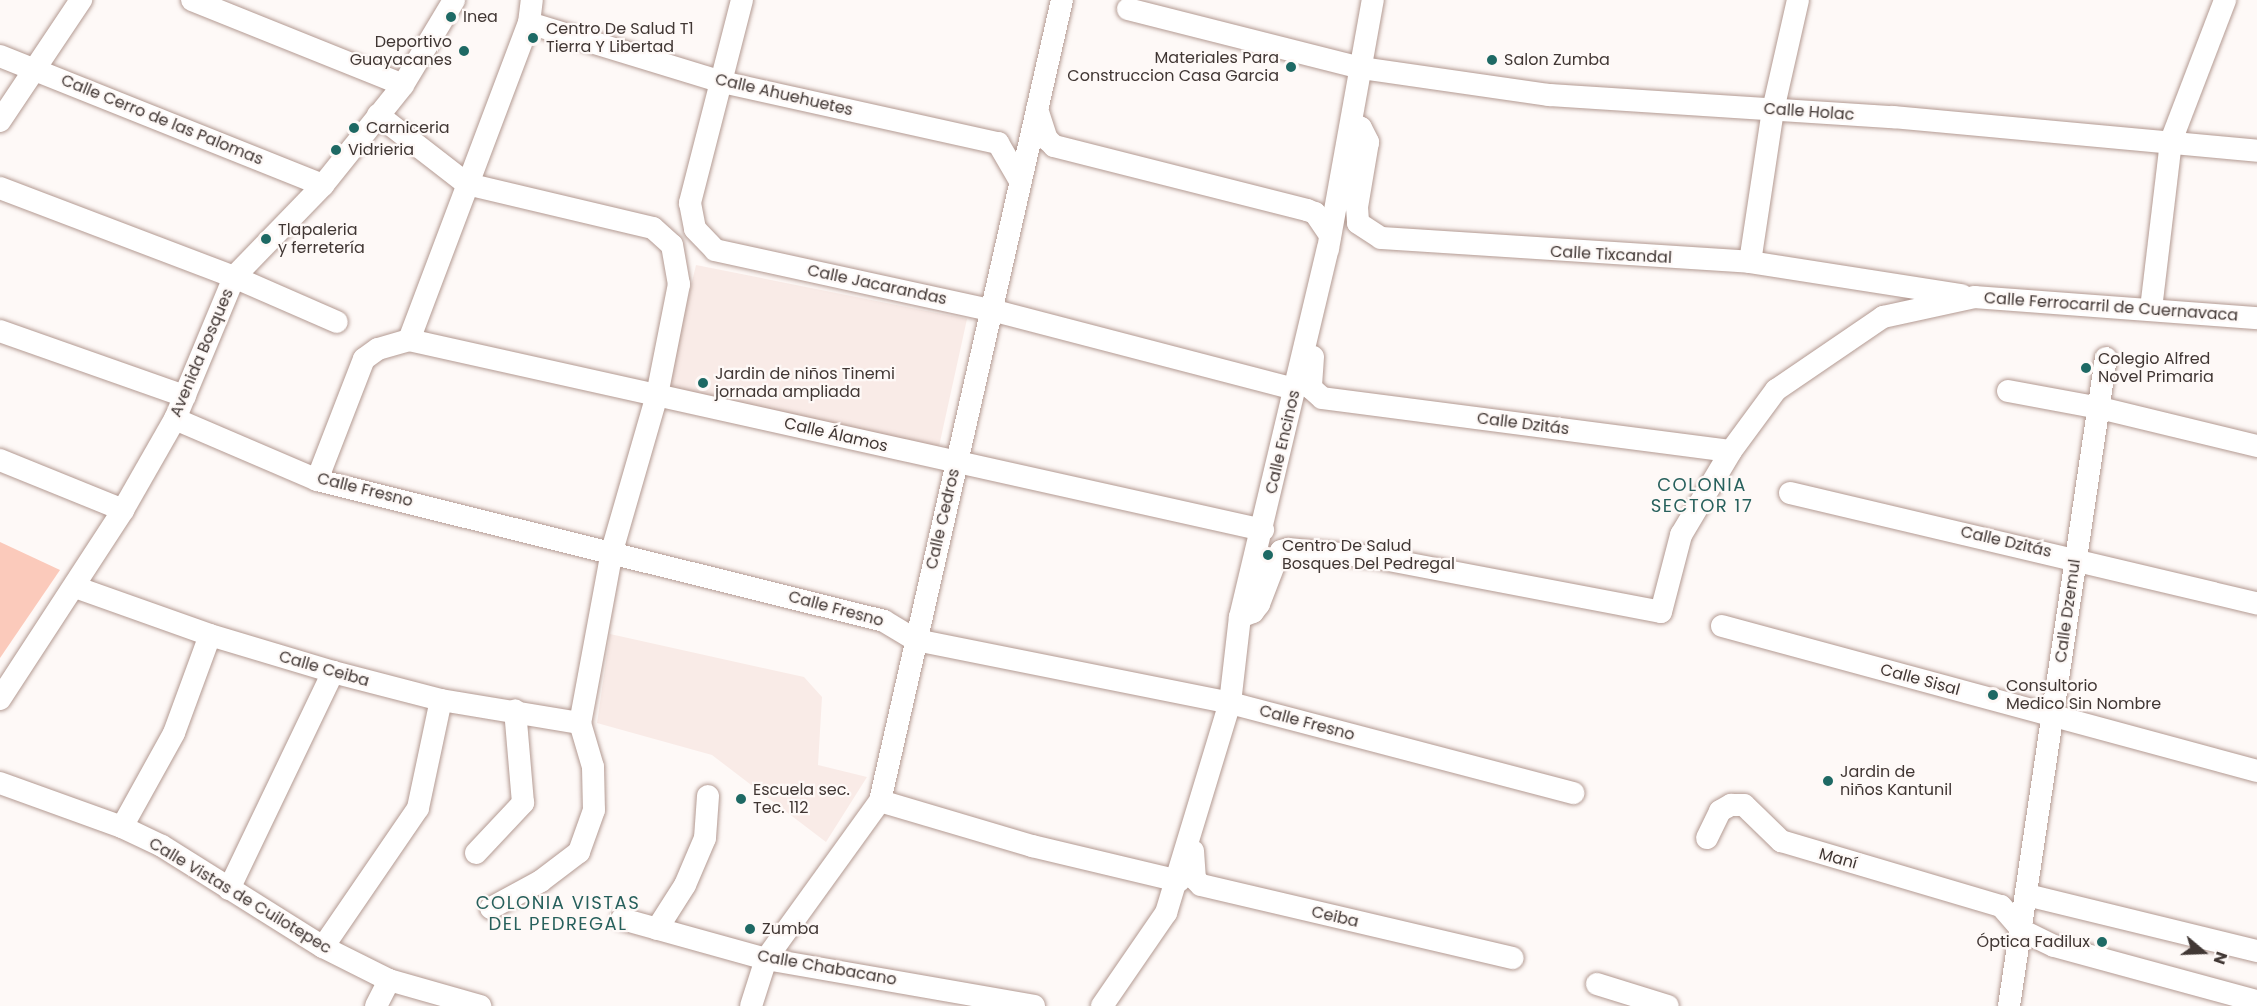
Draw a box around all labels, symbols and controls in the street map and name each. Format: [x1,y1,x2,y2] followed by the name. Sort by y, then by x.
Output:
[463,7,498,27] place label: Inea
[444,10,458,24] marker: Inea
[546,19,694,57] place label: Centro De Salud T1 Tierra Y Libertad
[524,29,542,47] marker: Centro De Salud T1 Tierra Y Libertad
[350,32,452,70] place label: Deportivo Guayacanes
[457,44,471,58] marker: Deportivo Guayacanes
[1067,48,1279,86] place label: Materiales Para Construccion Casa Garcia
[1504,50,1610,70] place label: Salon Zumba
[1485,53,1499,67] marker: Salon Zumba
[1284,60,1298,74] marker: Materiales Para Construccion Casa Garcia
[713,70,855,120] street label: Calle Ahuehuetes
[58,71,266,169] street label: Calle Cerro de las Palomas
[1763,99,1855,125] street label: Calle Holac
[366,118,450,138] place label: Carniceria
[347,121,361,135] marker: Carniceria
[348,140,414,160] place label: Vidrieria
[329,143,343,157] marker: Vidrieria
[278,220,365,258] place label: Tlapaleria y ferretería
[259,232,273,246] marker: Tlapaleria y ferretería
[1550,242,1672,268] street label: Calle Tixcandal
[806,261,948,309] street label: Calle Jacarandas
[166,286,238,420] street label: Avenida Bosques
[1983,289,2239,325] street label: Calle Ferrocarril de Cuernavaca
[2098,349,2214,387] place label: Colegio Alfred Novel Primaria
[2079,361,2093,375] marker: Colegio Alfred Novel Primaria
[715,364,895,402] place label: Jardin de niños Tinemi jornada ampliada
[696,376,710,390] marker: Jardin de niños Tinemi jornada ampliada
[1262,388,1304,496] street label: Calle Encinos
[1476,409,1570,439] street label: Calle Dzitás
[782,414,890,456] street label: Calle Álamos
[922,467,964,571] street label: Calle Cedros
[315,469,415,511] street label: Calle Fresno
[1651,475,1753,518] district label: COLONIA SECTOR 17
[1959,522,2053,562] street label: Calle Dzitás
[1282,536,1455,574] place label: Centro De Salud Bosques Del Pedregal
[1259,546,1277,564] marker: Centro De Salud Bosques Del Pedregal
[2051,558,2085,664] street label: Calle Dzemul
[786,587,886,631] street label: Calle Fresno
[277,647,371,691] street label: Calle Ceiba
[1878,660,1962,700] street label: Calle Sisal
[2006,676,2161,714] place label: Consultorio Medico Sin Nombre
[1984,686,2002,704] marker: Consultorio Medico Sin Nombre
[1257,701,1357,745] street label: Calle Fresno
[1840,762,1952,800] place label: Jardin de niños Kantunil
[1821,774,1835,788] marker: Jardin de niños Kantunil
[753,780,850,818] place label: Escuela sec. Tec. 112
[734,792,748,806] marker: Escuela sec. Tec. 112
[145,834,335,958] street label: Calle Vistas de Cuilotepec
[1817,844,1859,874] street label: Maní
[476,893,640,936] district label: COLONIA VISTAS DEL PEDREGAL
[1310,902,1360,932] street label: Ceiba
[762,919,819,939] place label: Zumba
[743,922,757,936] marker: Zumba
[2173,922,2233,982] north arrow
[1977,932,2090,952] place label: Óptica Fadilux
[2095,935,2109,949] marker: Óptica Fadilux
[756,946,898,990] street label: Calle Chabacano
[2208,949,2233,967] text: N

